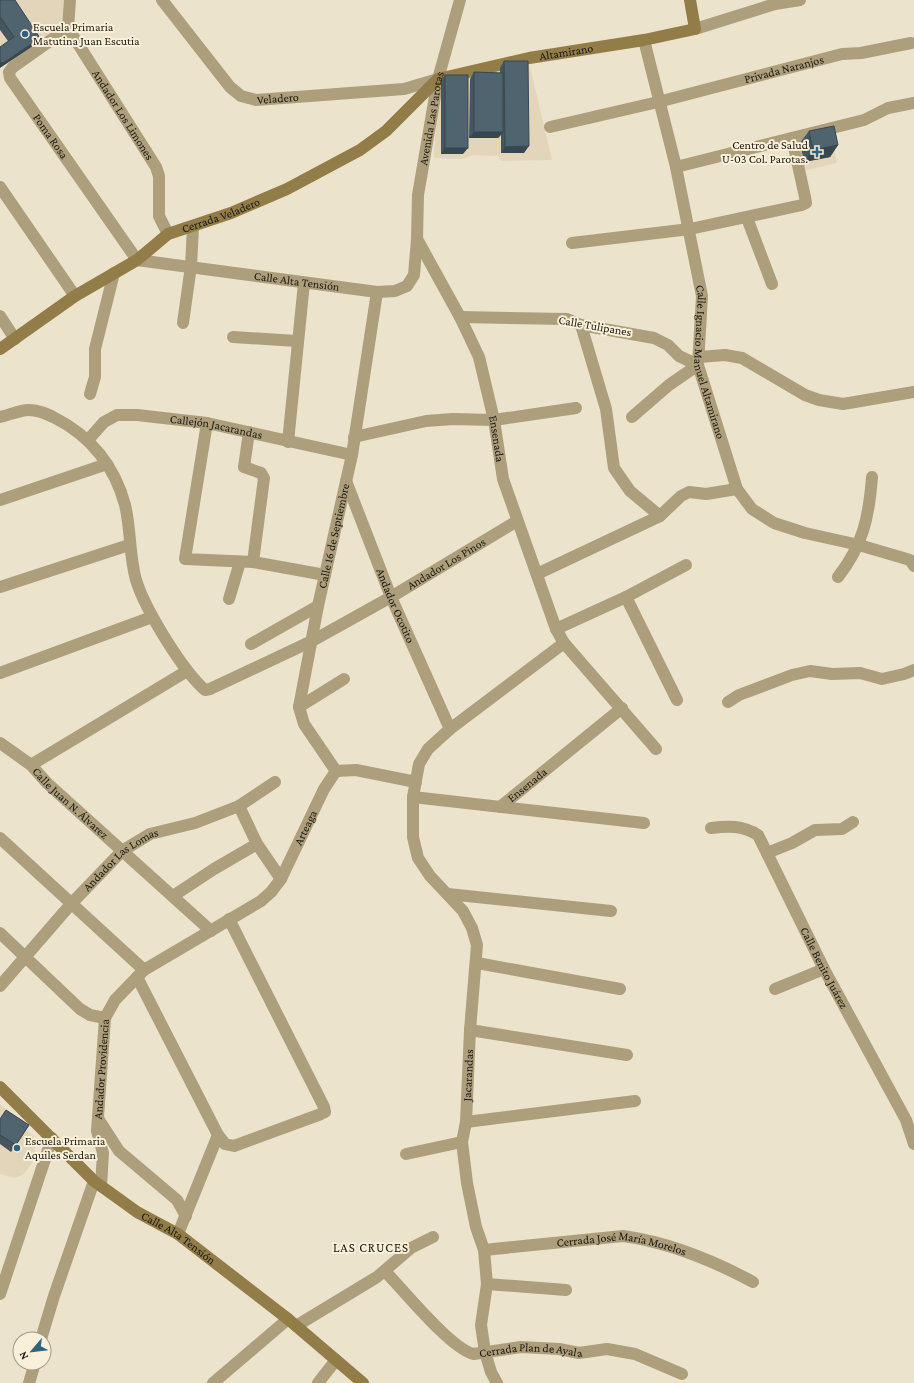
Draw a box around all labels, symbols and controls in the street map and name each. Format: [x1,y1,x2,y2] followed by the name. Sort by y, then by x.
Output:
[33,20,140,48] place label: Escuela Primaria Matutina Juan Escutia
[20,29,30,39] marker: Escuela Primaria Matutina Juan Escutia
[538,41,594,63] street label: Altamirano
[743,52,825,86] street label: Privada Naranjos
[89,67,157,163] street label: Andador Los Limones
[416,69,447,166] street label: Avenida Las Parotas
[256,90,299,107] street label: Veladero
[30,111,72,162] street label: Poma Rosa
[722,138,809,166] place label: Centro de Salud U-03 Col. Parotas.
[811,146,823,158] marker: Centro de Salud U-03 Col. Parotas.
[180,194,262,236] street label: Cerrada Veladero
[253,269,341,294] street label: Calle Alta Tensión
[691,284,728,441] street label: Calle Ignacio Manuel Altamirano
[557,313,633,339] street label: Calle Tulipanes
[169,412,264,442] street label: Callejón Jacarandas
[486,414,507,463] street label: Ensenada
[315,482,352,590] street label: Calle 16 de Septiembre
[405,534,488,593] street label: Andador Los Pinos
[373,566,418,645] street label: Andador Ocotito
[505,764,550,805] street label: Ensenada
[29,765,111,842] street label: Calle Juan N. Álvarez
[291,808,320,847] street label: Arteaga
[80,825,160,894] street label: Andador Las Lomas
[797,925,851,1011] street label: Calle Benito Juárez
[91,1018,112,1120] street label: Andador Providencia
[460,1049,476,1103] street label: Jacarandas
[25,1134,106,1162] place label: Escuela Primaria Aquiles Serdan
[12,1143,22,1153] marker: Escuela Primaria Aquiles Serdan
[139,1209,219,1268] street label: Calle Alta Tensión
[556,1228,689,1259] street label: Cerrada José María Morelos
[333,1240,409,1255] district label: LAS CRUCES
[12,1331,52,1371] north arrow
[478,1340,584,1360] street label: Cerrada Plan de Ayala
[16,1349,30,1362] text: N

